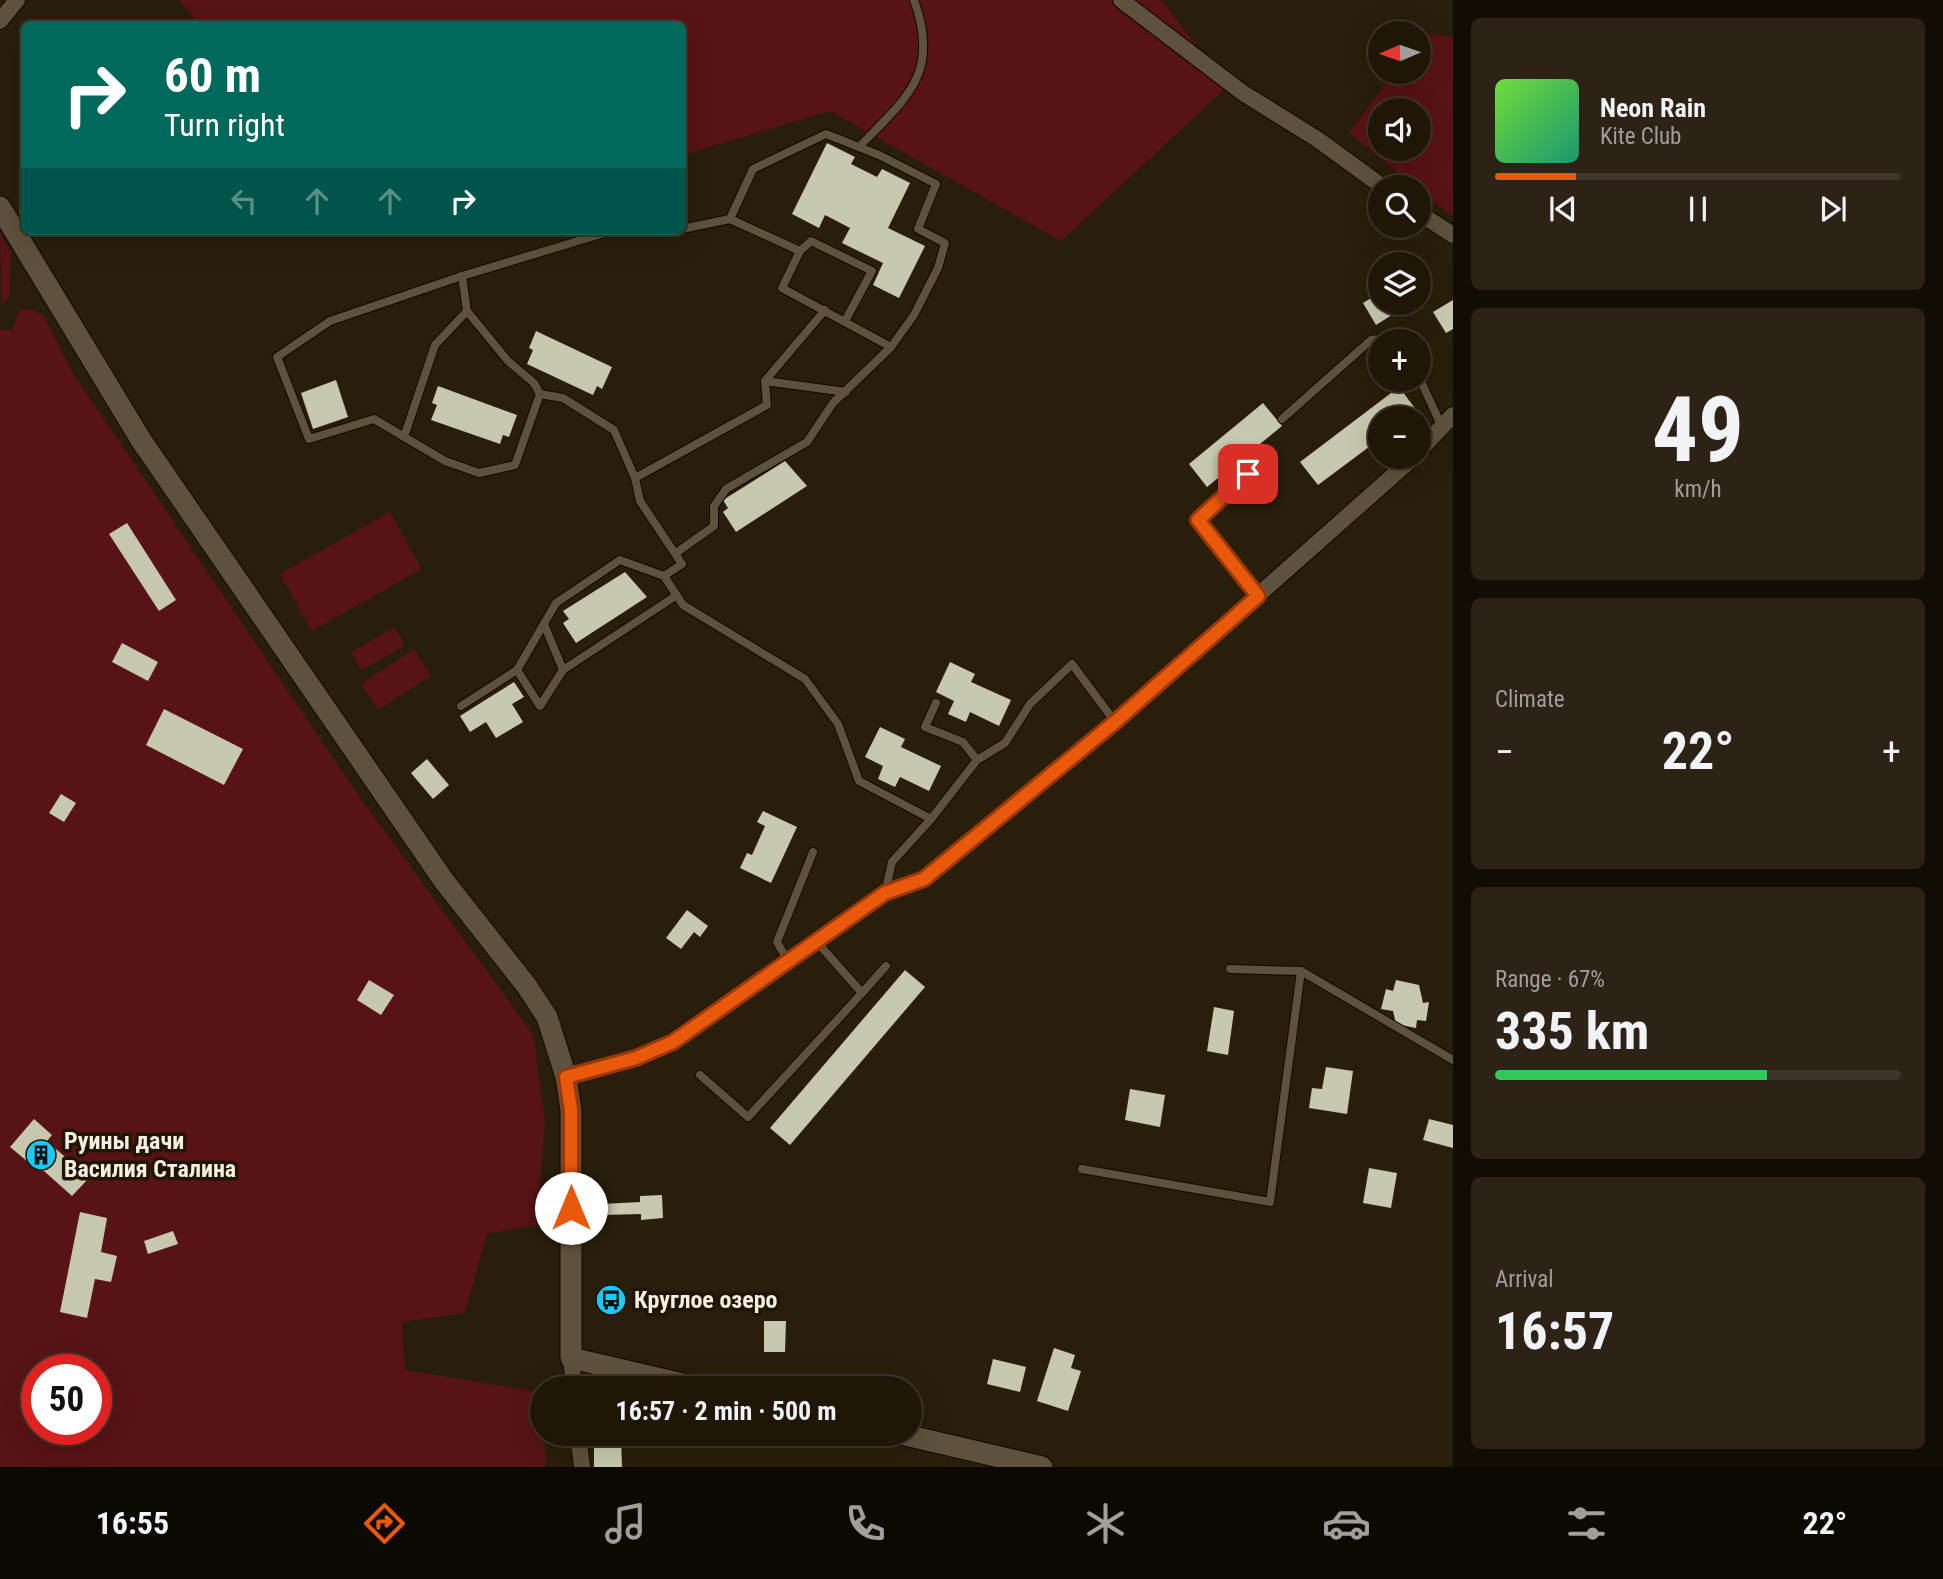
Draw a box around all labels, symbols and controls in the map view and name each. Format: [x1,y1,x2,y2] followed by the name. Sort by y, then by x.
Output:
[1368,21,1432,84] north arrow
[1368,21,1431,469] map controls
[164,47,261,104] text: 60 m
[49,49,140,140] icon: right
[1600,93,1706,123] text: Neon Rain
[1368,98,1431,161] button: sound
[164,106,285,144] text: Turn right
[1600,123,1681,150] text: Kite Club
[1368,175,1431,238] button: search
[225,182,263,220] icon: left
[298,182,336,220] icon: ahead
[371,182,409,220] icon: ahead
[444,182,482,220] icon: right
[1544,190,1582,228] icon: previous
[1679,190,1717,228] icon: pause
[1814,190,1852,228] icon: next
[1368,252,1431,315] button: layers
[1368,329,1431,392] button: +
[1652,377,1744,483] text: 49
[1368,406,1431,469] button: −
[1218,444,1278,504] pin
[1229,455,1267,493] icon: arrive
[1674,476,1722,503] text: km/h
[1495,686,1565,713] text: Climate
[1662,721,1734,782] text: 22°
[1495,730,1514,774] text: −
[1882,730,1901,774] text: +
[1495,966,1605,993] text: Range · 67%
[1495,1001,1649,1062] text: 335 km
[64,1127,236,1183] place label: Руины дачи Василия Сталина
[24,1138,58,1172] building icon: Руины дачи Василия Сталина
[534,1171,608,1245] position arrow
[1495,1266,1554,1293] text: Arrival
[594,1283,628,1317] bus stop icon: Круглое озеро
[634,1286,778,1314] place label: Круглое озеро
[1495,1301,1614,1362] text: 16:57
[21,1354,112,1445] speed limit sign: 50
[616,1396,836,1426] text: 16:57 · 2 min · 500 m
[360,1499,409,1548] icon: directions
[601,1499,650,1548] icon: music
[841,1499,890,1548] icon: phone
[1081,1499,1130,1548] icon: climate
[1322,1499,1371,1548] icon: car
[1562,1499,1611,1548] icon: filters
[96,1504,169,1542] text: 16:55
[1803,1504,1847,1542] text: 22°

